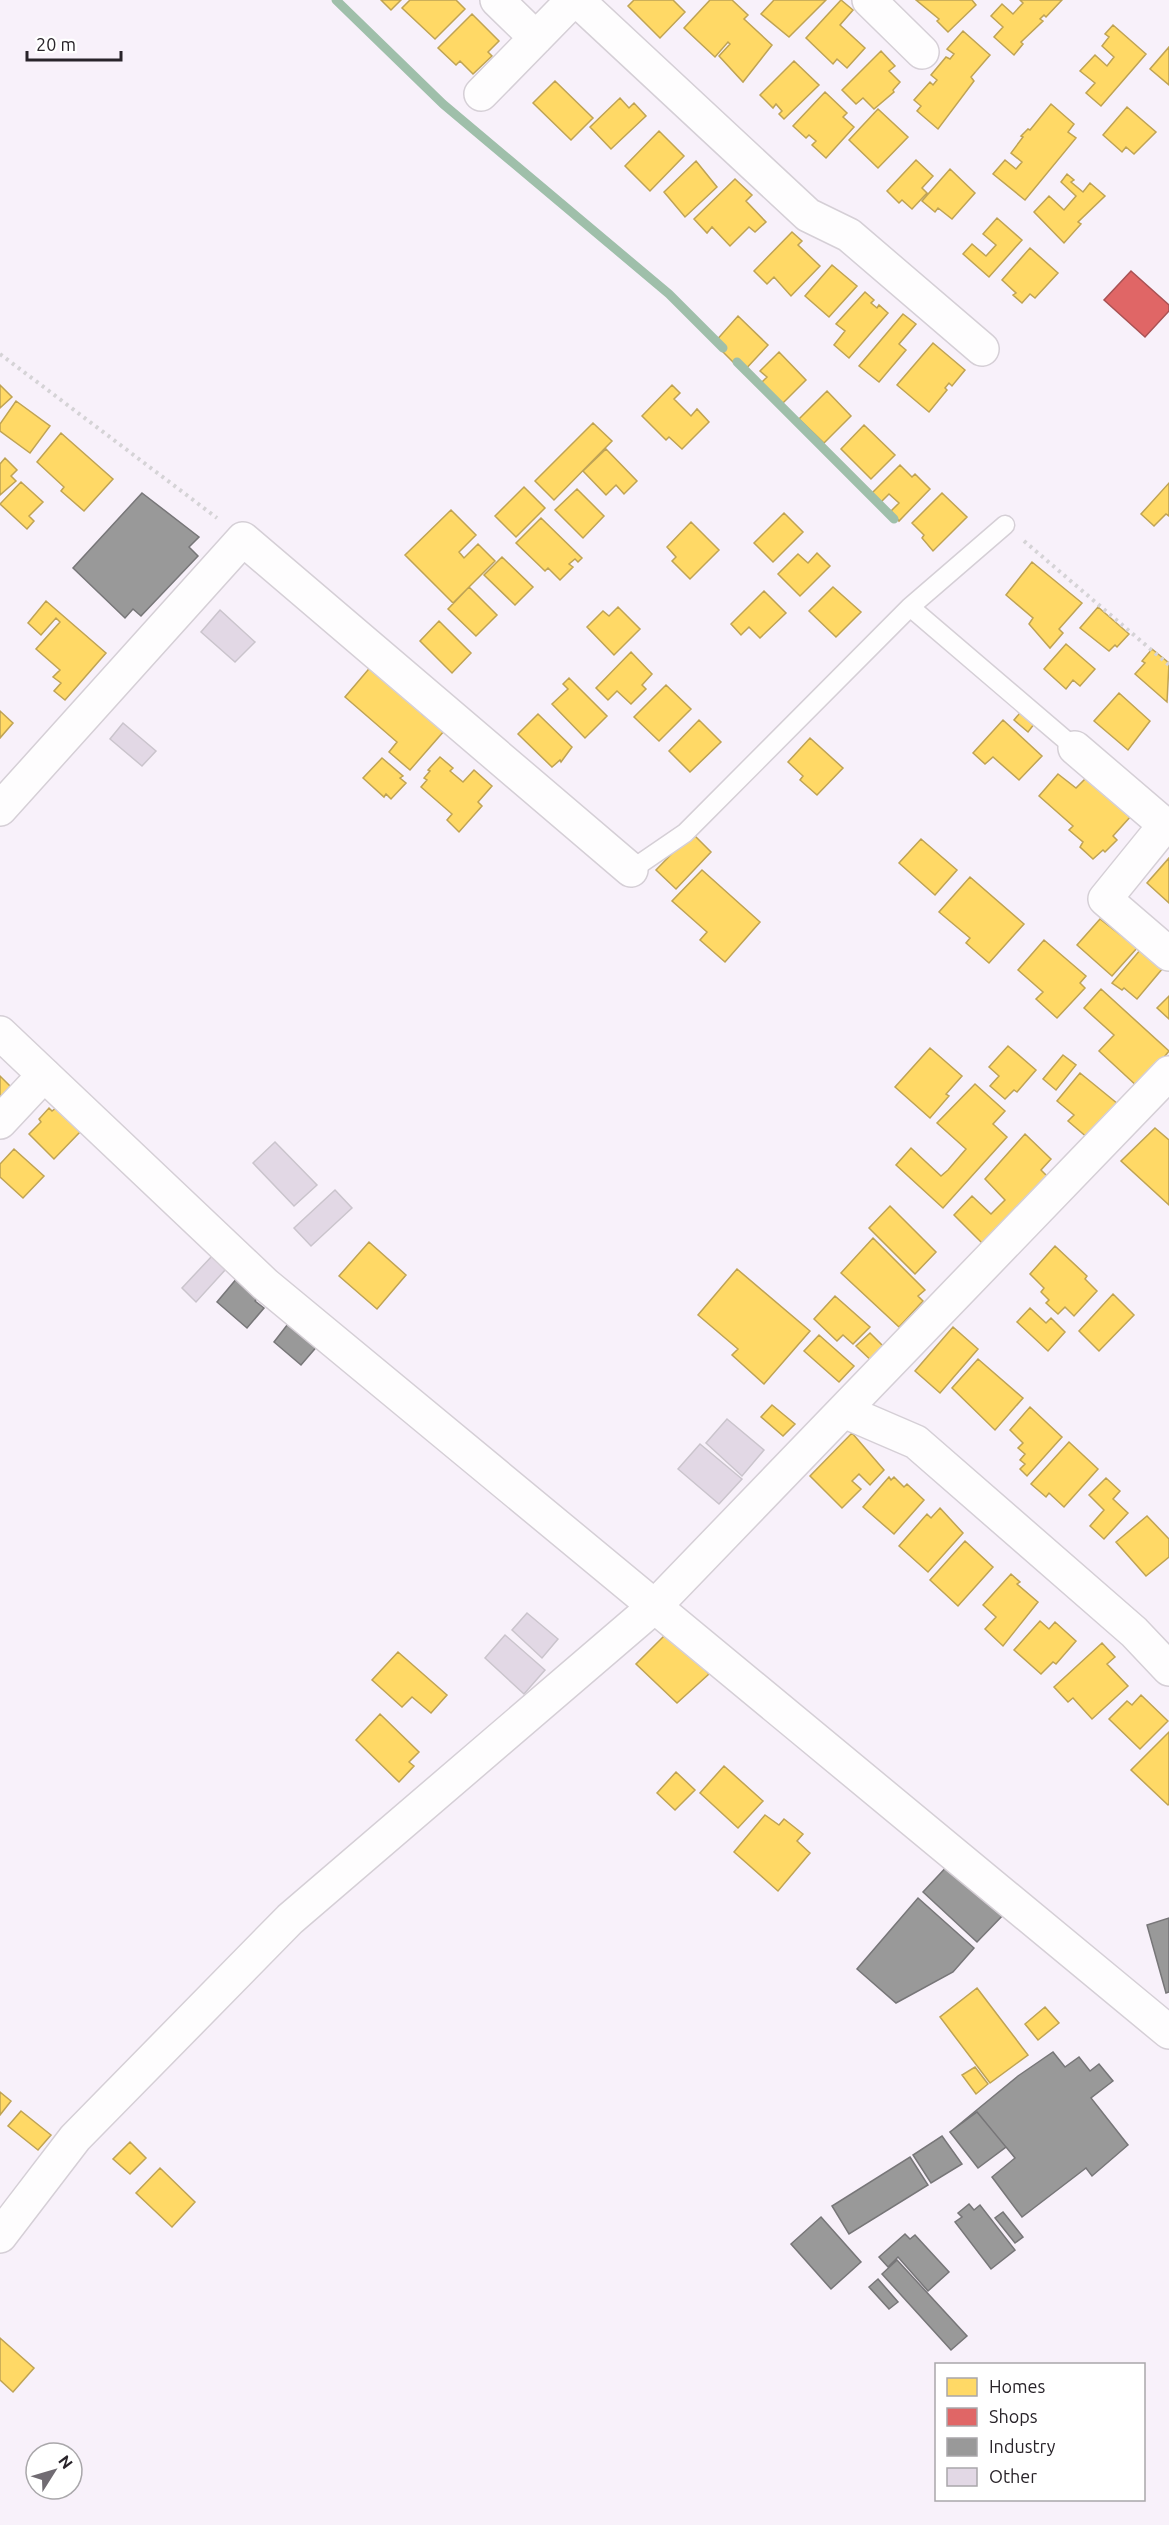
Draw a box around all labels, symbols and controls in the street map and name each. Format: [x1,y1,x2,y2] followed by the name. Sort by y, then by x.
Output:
[27,24,122,62] scale bar
[36,34,76,54] text: 20 m
[935,2363,1145,2501] legend
[989,2376,1046,2396] text: Homes
[989,2406,1038,2426] text: Shops
[989,2436,1056,2456] text: Industry
[24,2441,84,2501] north arrow
[55,2452,77,2472] text: N
[989,2466,1037,2486] text: Other

